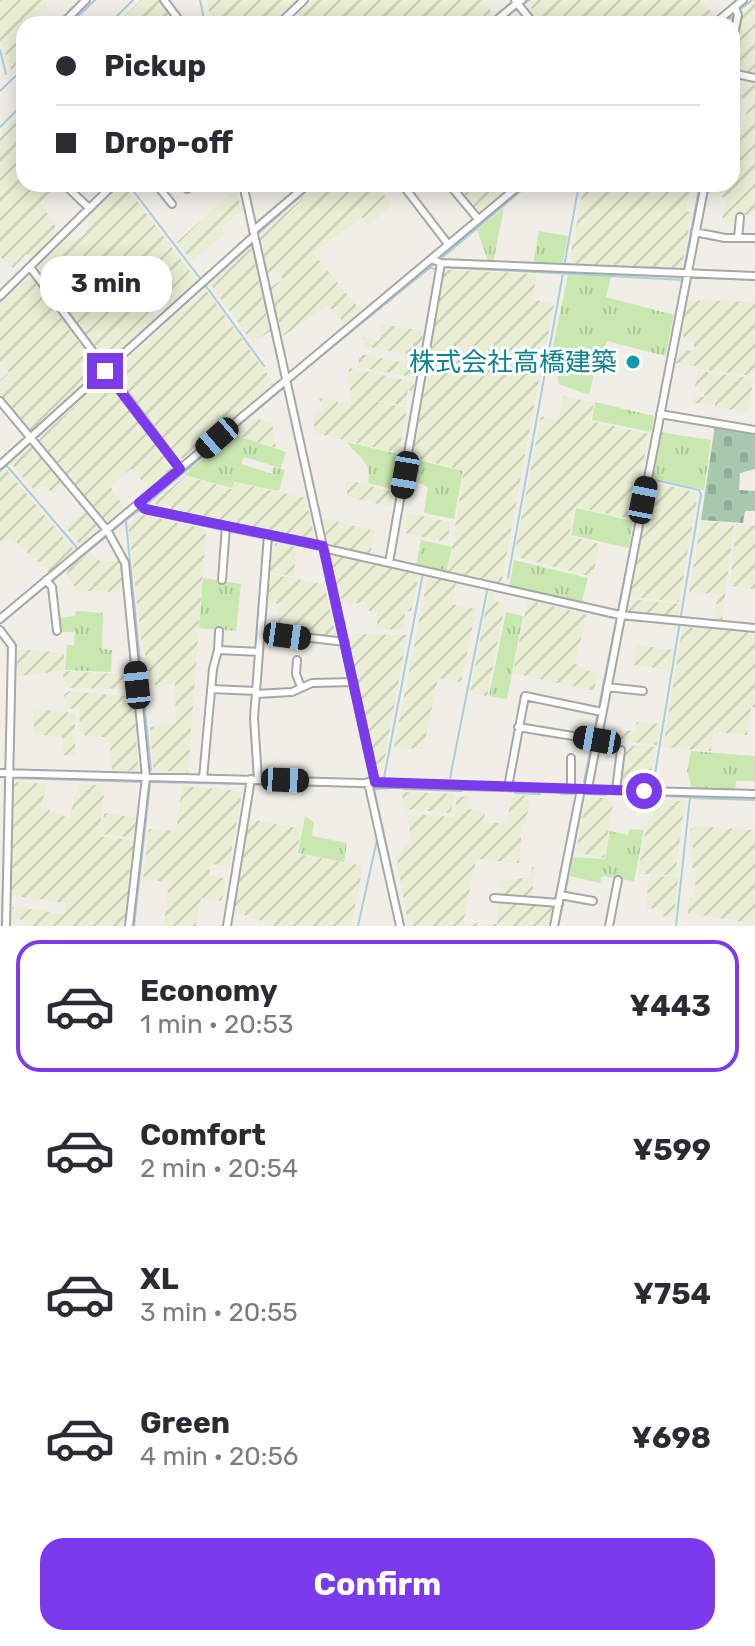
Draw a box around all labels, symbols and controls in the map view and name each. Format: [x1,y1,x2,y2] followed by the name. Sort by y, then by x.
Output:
[104,48,206,84] text: Pickup
[104,125,233,161] text: Drop-off
[39,255,171,311] callout: 3 min
[71,268,141,299] text: 3 min
[409,347,617,378] place label: 株式会社高橋建築
[87,353,123,389] route end
[624,353,642,371] marker: 株式会社高橋建築
[191,413,243,463] car
[389,449,421,501] car
[627,474,659,526] car
[262,621,312,651] car
[123,660,151,710] car
[571,724,623,756] car
[261,767,309,793] car
[626,773,662,809] route start
[44,970,116,1042] icon: car
[140,973,278,1009] text: Economy
[630,988,711,1024] text: ¥443
[140,1009,293,1040] text: 1 min · 20:53
[44,1114,116,1186] icon: car
[140,1117,266,1153] text: Comfort
[632,1132,711,1168] text: ¥599
[140,1153,298,1184] text: 2 min · 20:54
[44,1258,116,1330] icon: car
[140,1261,179,1297] text: XL
[633,1276,711,1312] text: ¥754
[140,1297,298,1328] text: 3 min · 20:55
[44,1402,116,1474] icon: car
[140,1405,230,1441] text: Green
[631,1420,711,1456] text: ¥698
[140,1441,299,1472] text: 4 min · 20:56
[40,1538,715,1630] button: Confirm

